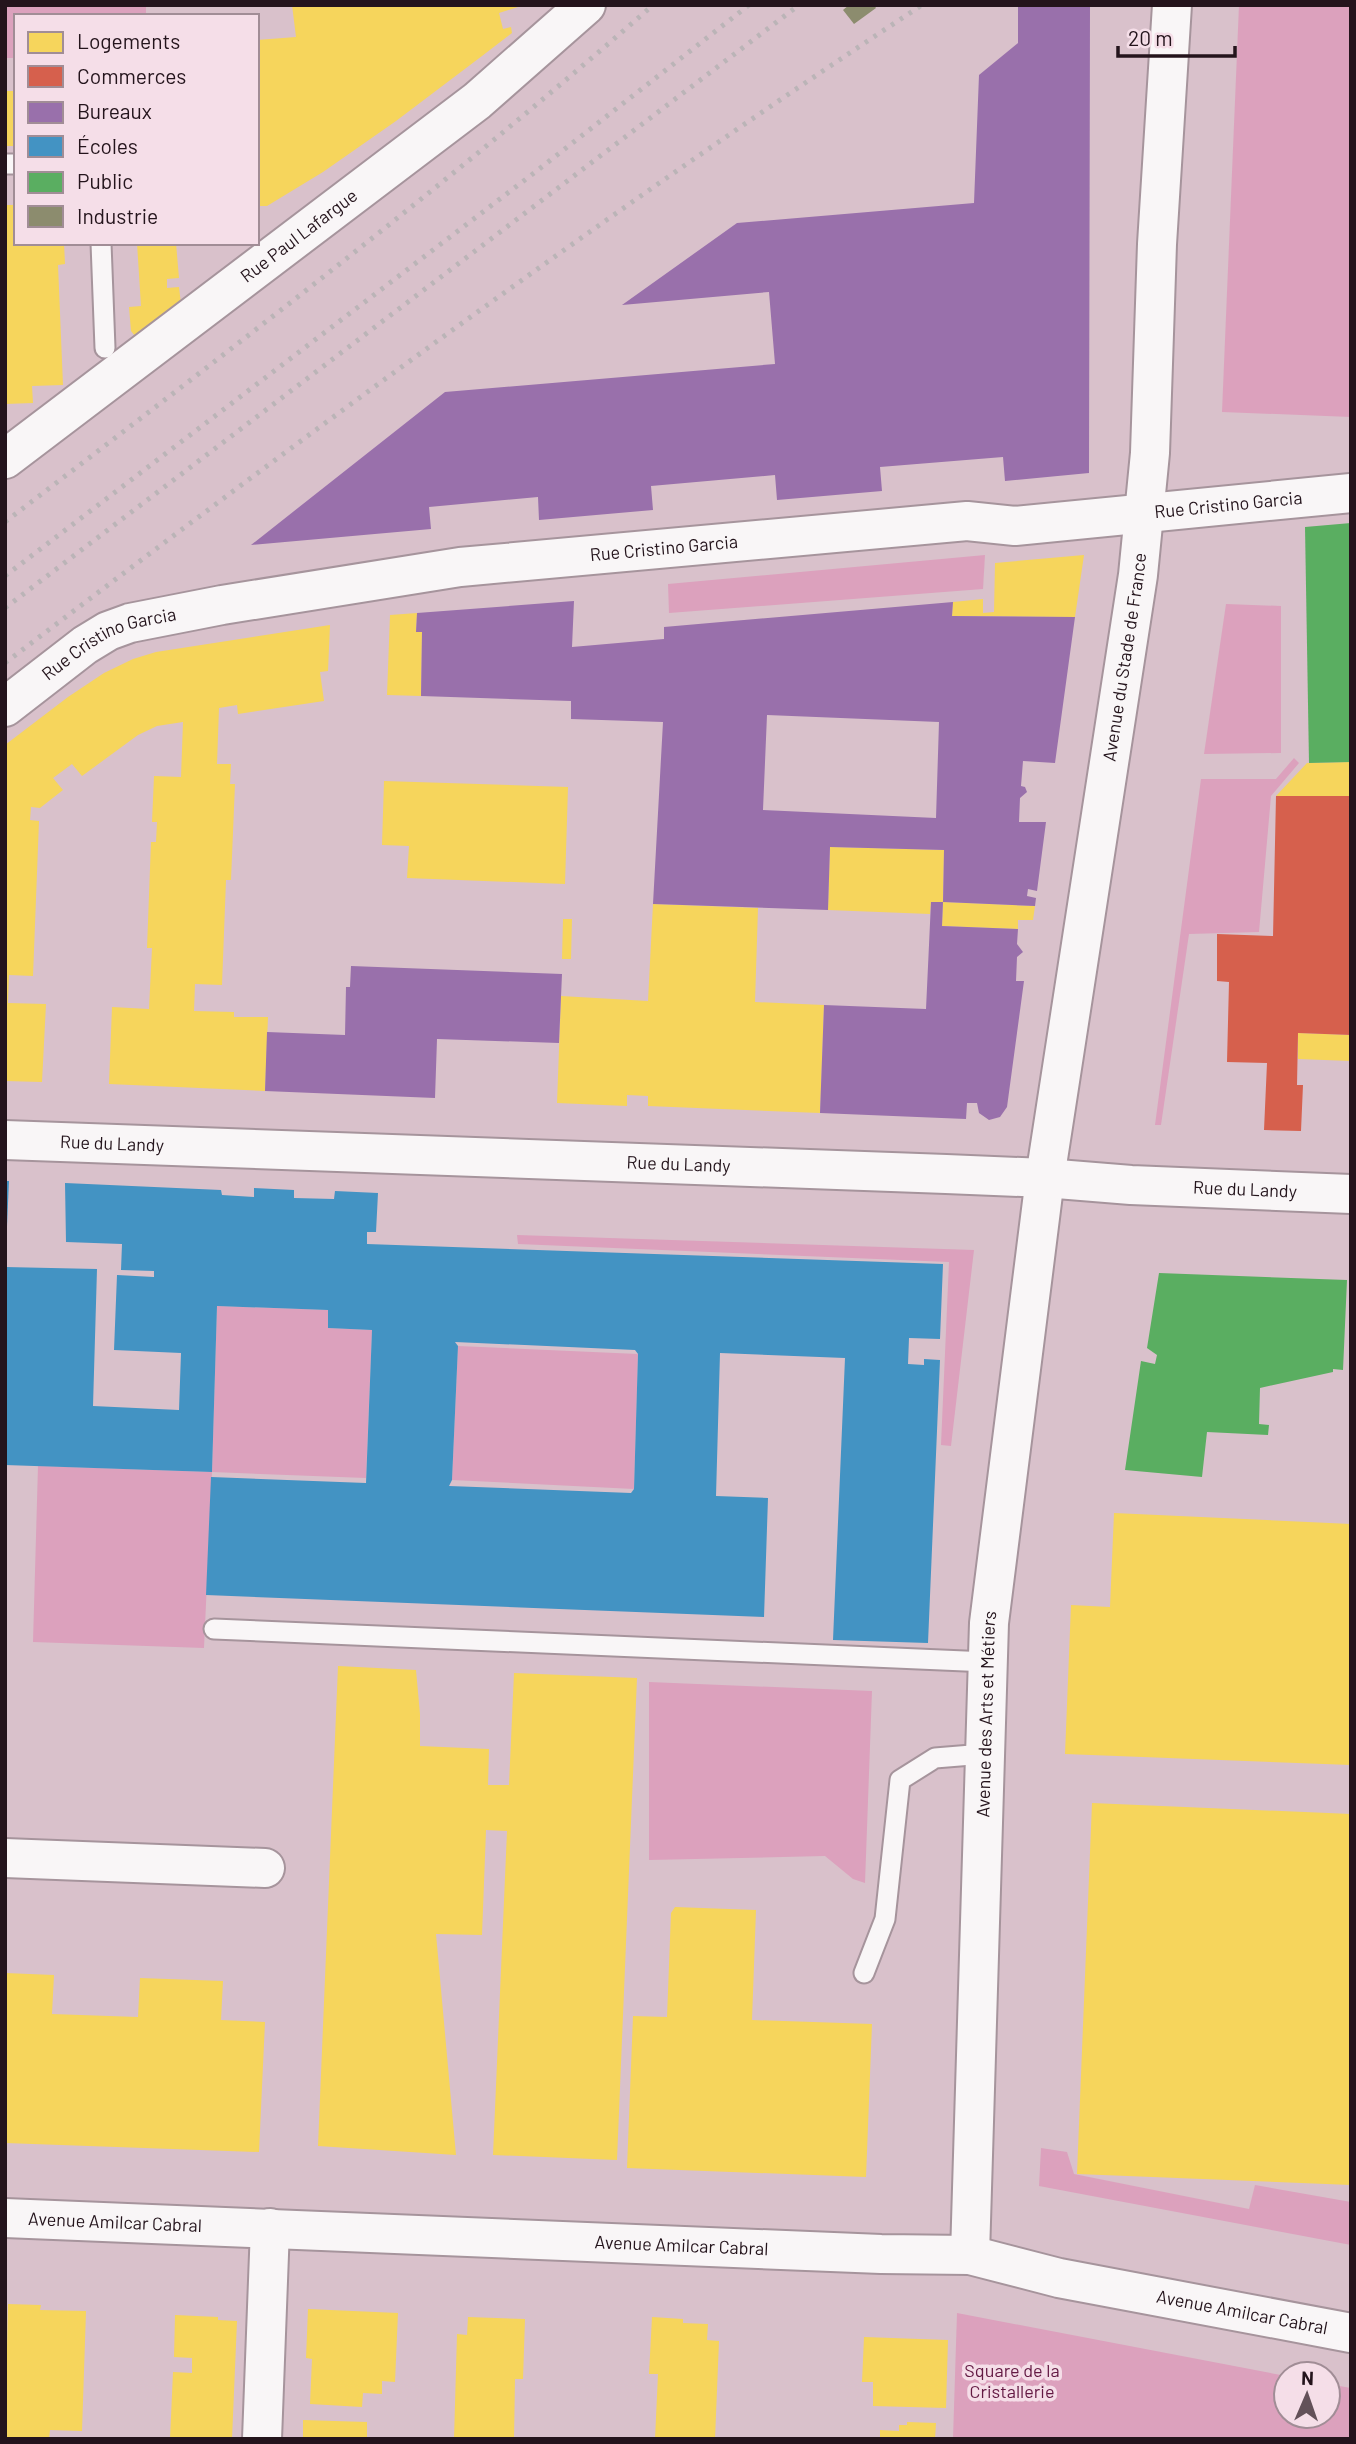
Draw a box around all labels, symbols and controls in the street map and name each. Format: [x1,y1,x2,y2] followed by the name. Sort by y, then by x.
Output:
[14,14,259,245] legend
[1118,14,1235,58] scale bar
[1128,25,1173,50] text: 20 m
[77,28,180,53] text: Logements
[77,63,186,88] text: Commerces
[77,98,152,123] text: Bureaux
[77,133,138,158] text: Écoles
[77,168,133,193] text: Public
[236,184,361,287] street label: Rue Paul Lafargue
[77,203,158,228] text: Industrie
[1153,486,1303,522] street label: Rue Cristino Garcia
[589,530,739,565] street label: Rue Cristino Garcia
[1097,552,1150,763] street label: Avenue du Stade de France
[37,602,178,684] street label: Rue Cristino Garcia
[60,1130,164,1156] street label: Rue du Landy
[626,1150,731,1176] street label: Rue du Landy
[1192,1176,1297,1202] street label: Rue du Landy
[971,1609,1000,1818] street label: Avenue des Arts et Métiers
[28,2207,202,2236] street label: Avenue Amilcar Cabral
[594,2230,769,2259] street label: Avenue Amilcar Cabral
[1155,2285,1330,2338] street label: Avenue Amilcar Cabral
[964,2359,1060,2402] park label: Square de la Cristallerie
[1272,2360,1342,2430] north arrow
[1301,2366,1314,2389] text: N

